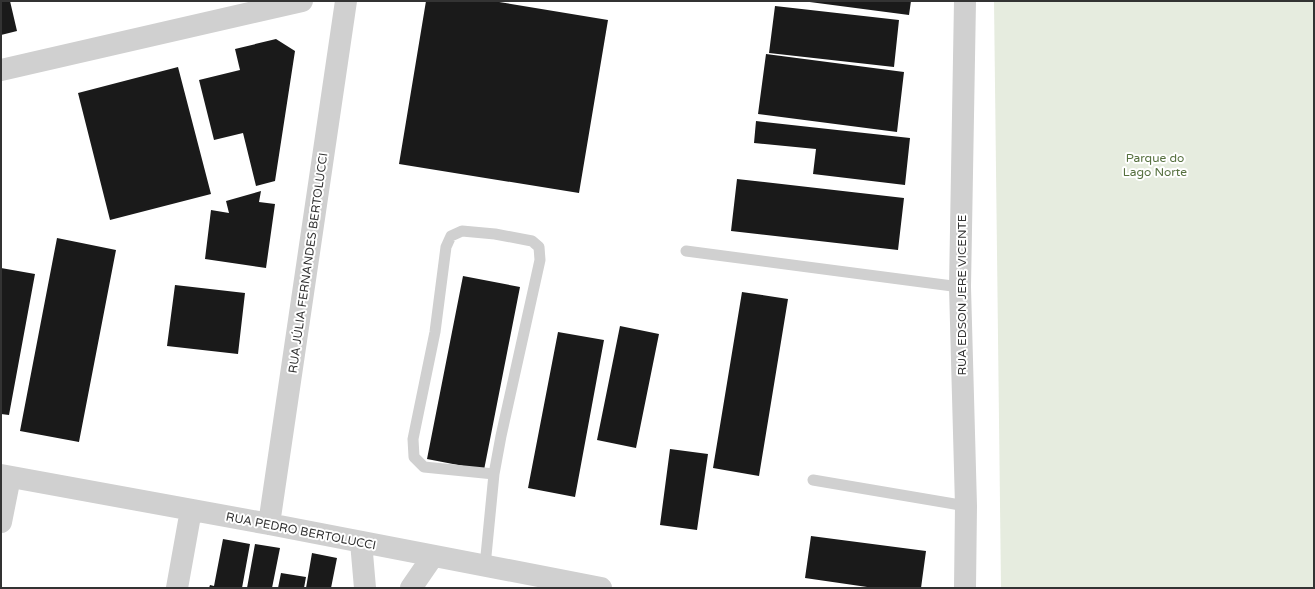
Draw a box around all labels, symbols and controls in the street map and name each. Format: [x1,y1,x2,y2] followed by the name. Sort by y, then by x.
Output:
[1123,151,1187,179] park label: Parque do Lago Norte
[286,152,330,374] street label: RUA JÚLIA FERNANDES BERTOLUCCI
[955,214,969,375] street label: RUA EDSON JERE VICENTE
[225,510,377,552] street label: RUA PEDRO BERTOLUCCI

